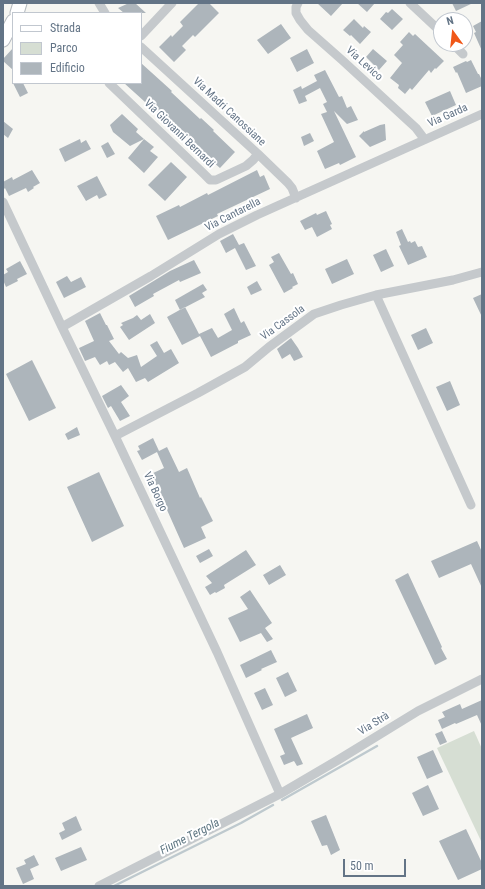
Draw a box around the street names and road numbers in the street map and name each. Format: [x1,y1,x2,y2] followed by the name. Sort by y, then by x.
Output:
[343,44,385,84] street label: Via Levico
[190,75,268,149] street label: Via Madri Canossiane
[141,97,217,171] street label: Via Giovanni Bernardi
[426,101,470,131] street label: Via Garda
[203,195,263,235] street label: Via Cantarella
[258,303,308,343] street label: Via Cassola
[140,470,170,514] street label: Via Borgo
[356,709,392,739] street label: Via Strà

